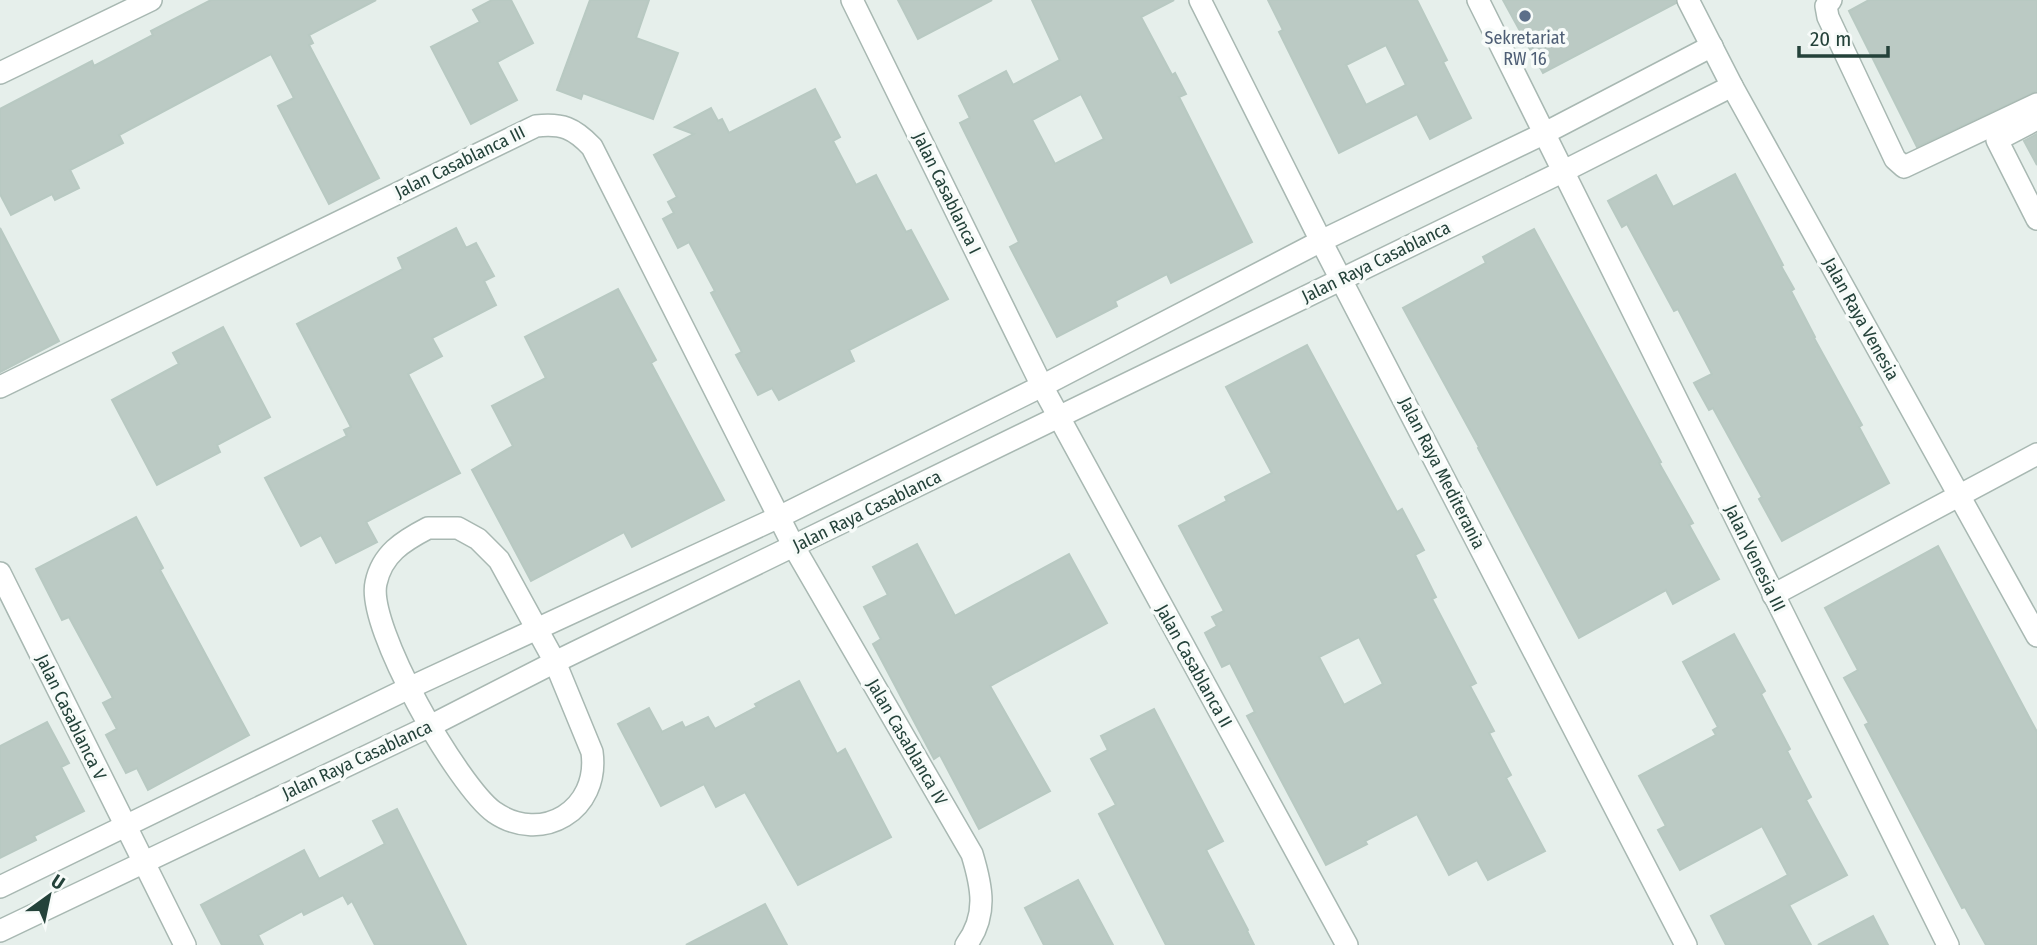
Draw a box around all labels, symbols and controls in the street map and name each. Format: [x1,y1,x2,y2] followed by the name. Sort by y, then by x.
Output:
[1517,8,1533,24] marker: Sekretariat RW 16
[1799,14,1888,58] scale bar
[1810,26,1851,52] text: 20 m
[1485,27,1566,70] place label: Sekretariat RW 16
[391,121,529,203] street label: Jalan Casablanca III
[908,129,986,257] street label: Jalan Casablanca I
[1298,216,1454,308] street label: Jalan Raya Casablanca
[1818,254,1904,384] street label: Jalan Raya Venesia
[1394,393,1490,553] street label: Jalan Raya Mediterania
[789,465,945,557] street label: Jalan Raya Casablanca
[1720,501,1790,615] street label: Jalan Venesia III
[1151,601,1237,731] street label: Jalan Casablanca II
[31,651,111,784] street label: Jalan Casablanca V
[862,675,952,810] street label: Jalan Casablanca IV
[279,716,436,804] street label: Jalan Raya Casablanca
[14,861,84,931] north arrow
[47,869,69,895] text: U

